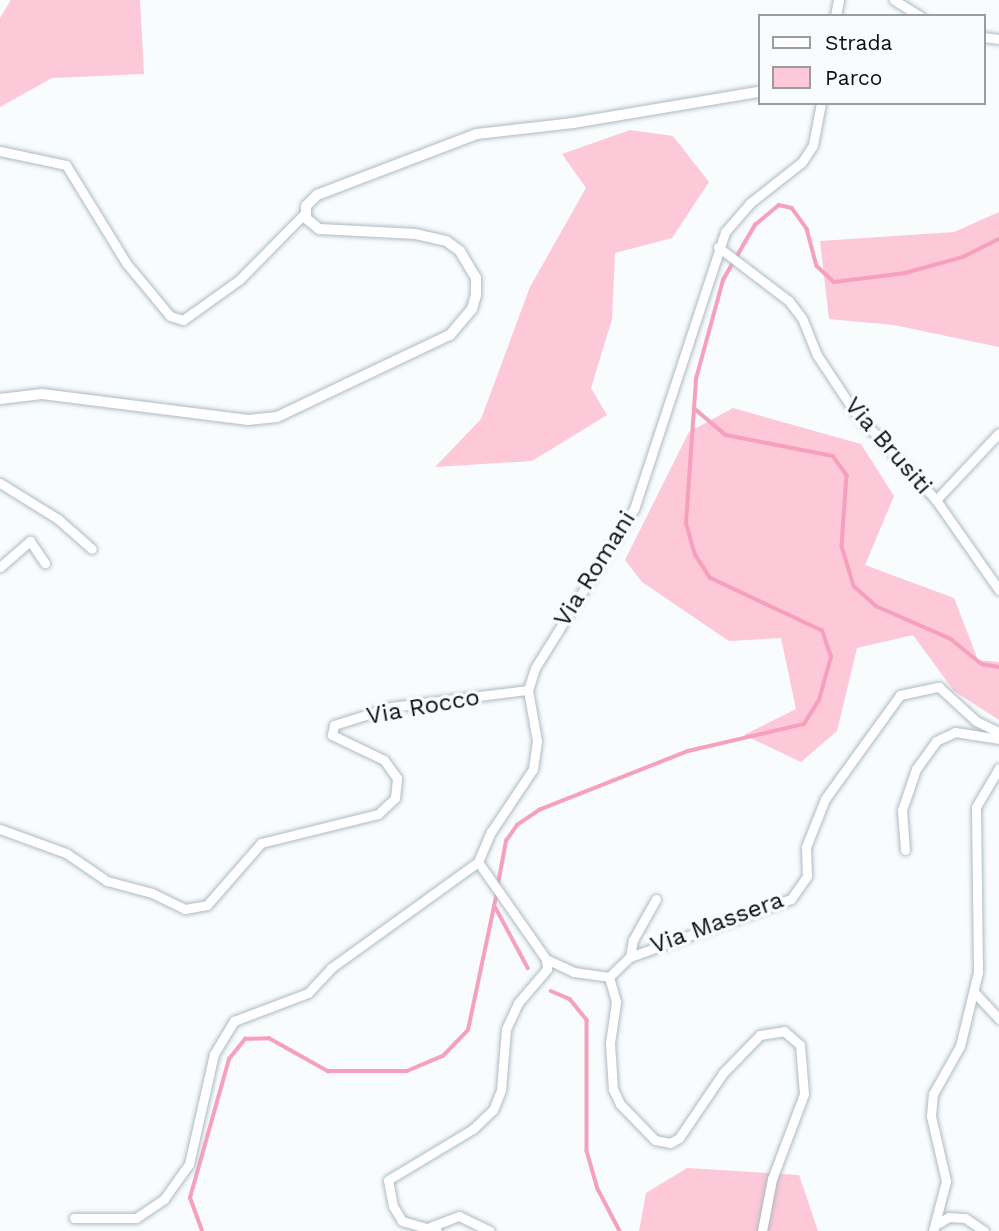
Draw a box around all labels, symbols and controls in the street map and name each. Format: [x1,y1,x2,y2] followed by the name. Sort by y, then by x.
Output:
[758,14,985,105] legend
[825,30,892,55] text: Strada
[825,65,882,90] text: Parco
[838,391,938,501] street label: Via Brusiti
[548,506,642,632] street label: Via Romani
[364,683,482,731] street label: Via Rocco
[646,886,788,960] street label: Via Massera

